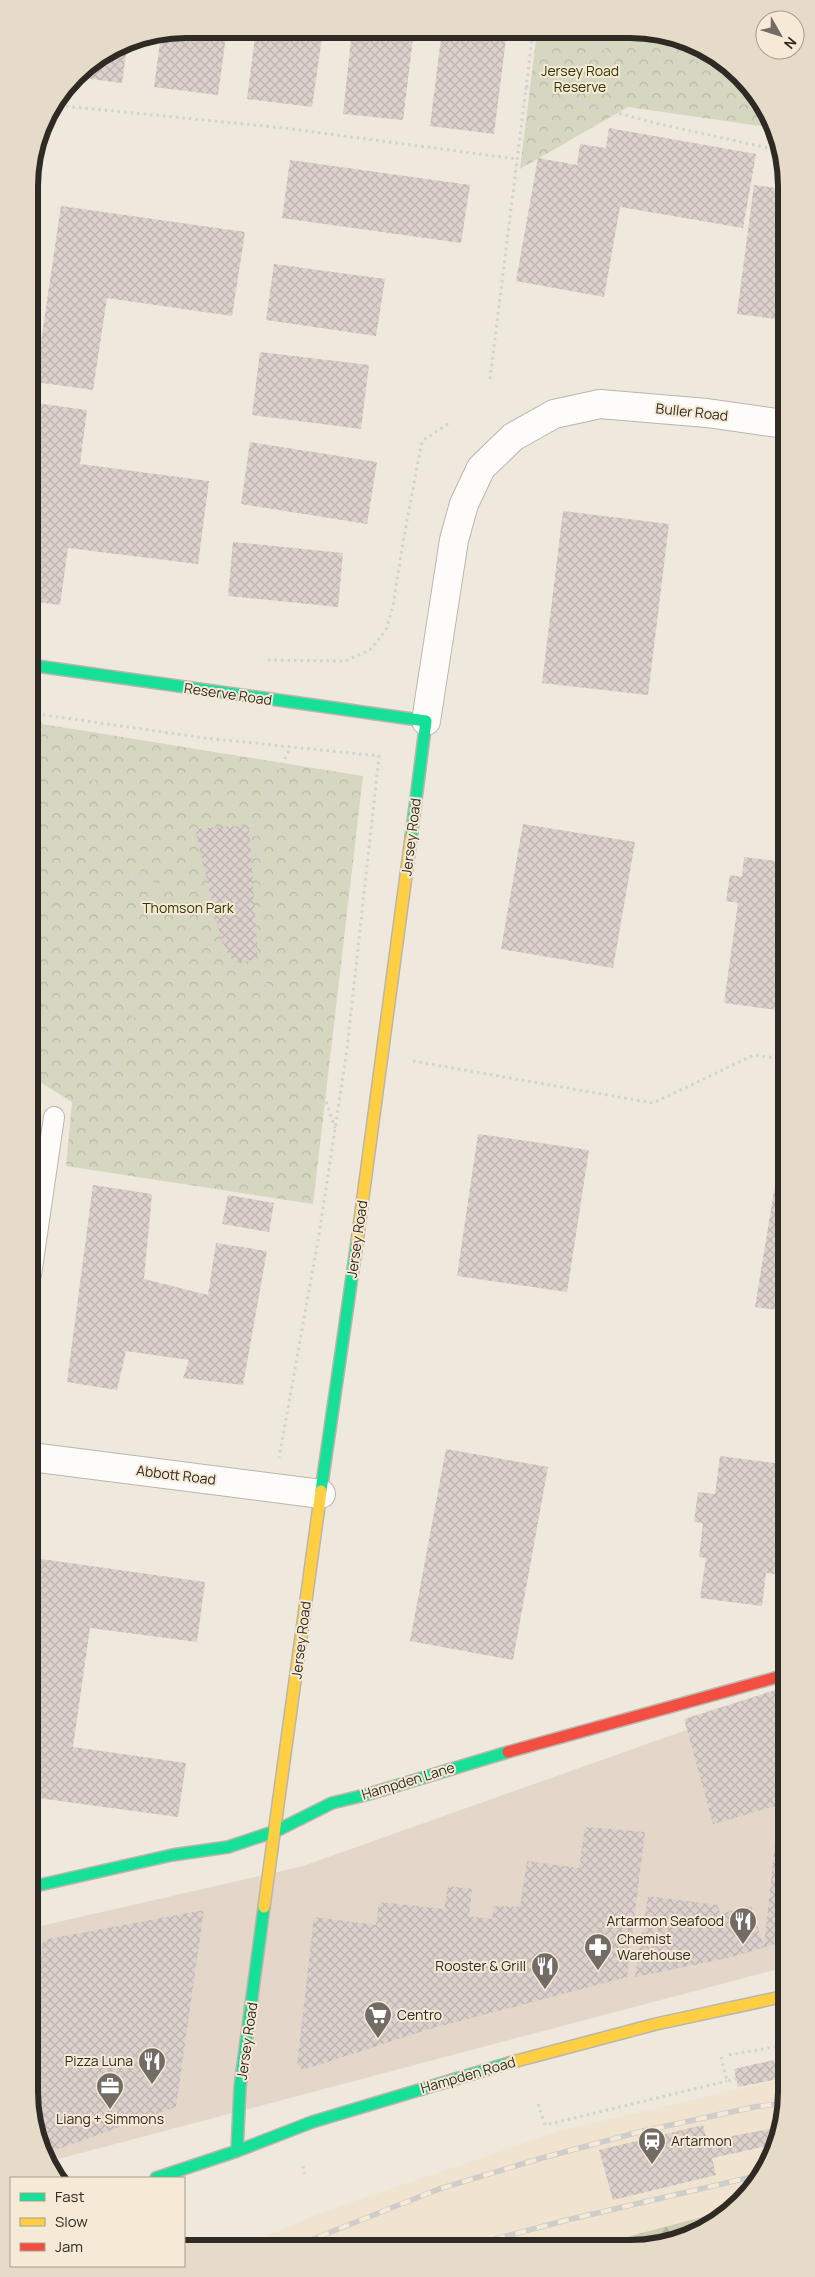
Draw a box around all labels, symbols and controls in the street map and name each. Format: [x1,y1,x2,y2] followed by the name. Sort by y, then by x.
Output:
[755,10,805,60] north arrow
[780,34,801,53] text: N
[541,61,619,96] park label: Jersey Road Reserve
[655,398,729,425] street label: Buller Road
[183,678,273,709] street label: Reserve Road
[396,797,425,877] street label: Jersey Road
[142,898,235,917] park label: Thomson Park
[342,1199,371,1279] street label: Jersey Road
[135,1460,217,1489] street label: Abbott Road
[286,1600,315,1680] street label: Jersey Road
[359,1757,457,1804] street label: Hampden Lane
[728,1906,758,1945] restaurant icon: Artarmon Seafood
[606,1911,724,1930] place label: Artarmon Seafood
[617,1929,691,1964] place label: Chemist Warehouse
[583,1932,613,1971] pharmacy icon: Chemist Warehouse
[530,1951,560,1990] restaurant icon: Rooster & Grill
[435,1956,526,1975] place label: Rooster & Grill
[363,2000,393,2039] supermarket icon: Centro
[232,2001,261,2081] street label: Jersey Road
[397,2005,442,2024] place label: Centro
[137,2046,167,2085] restaurant icon: Pizza Luna
[65,2051,133,2070] place label: Pizza Luna
[418,2052,518,2097] street label: Hampden Road
[95,2071,125,2110] office icon: Liang + Simmons
[56,2109,164,2128] place label: Liang + Simmons
[637,2126,667,2165] station icon: Artarmon
[671,2131,732,2150] place label: Artarmon
[10,2177,185,2267] legend
[55,2186,84,2207] text: Fast
[55,2211,88,2232] text: Slow
[55,2236,83,2257] text: Jam

